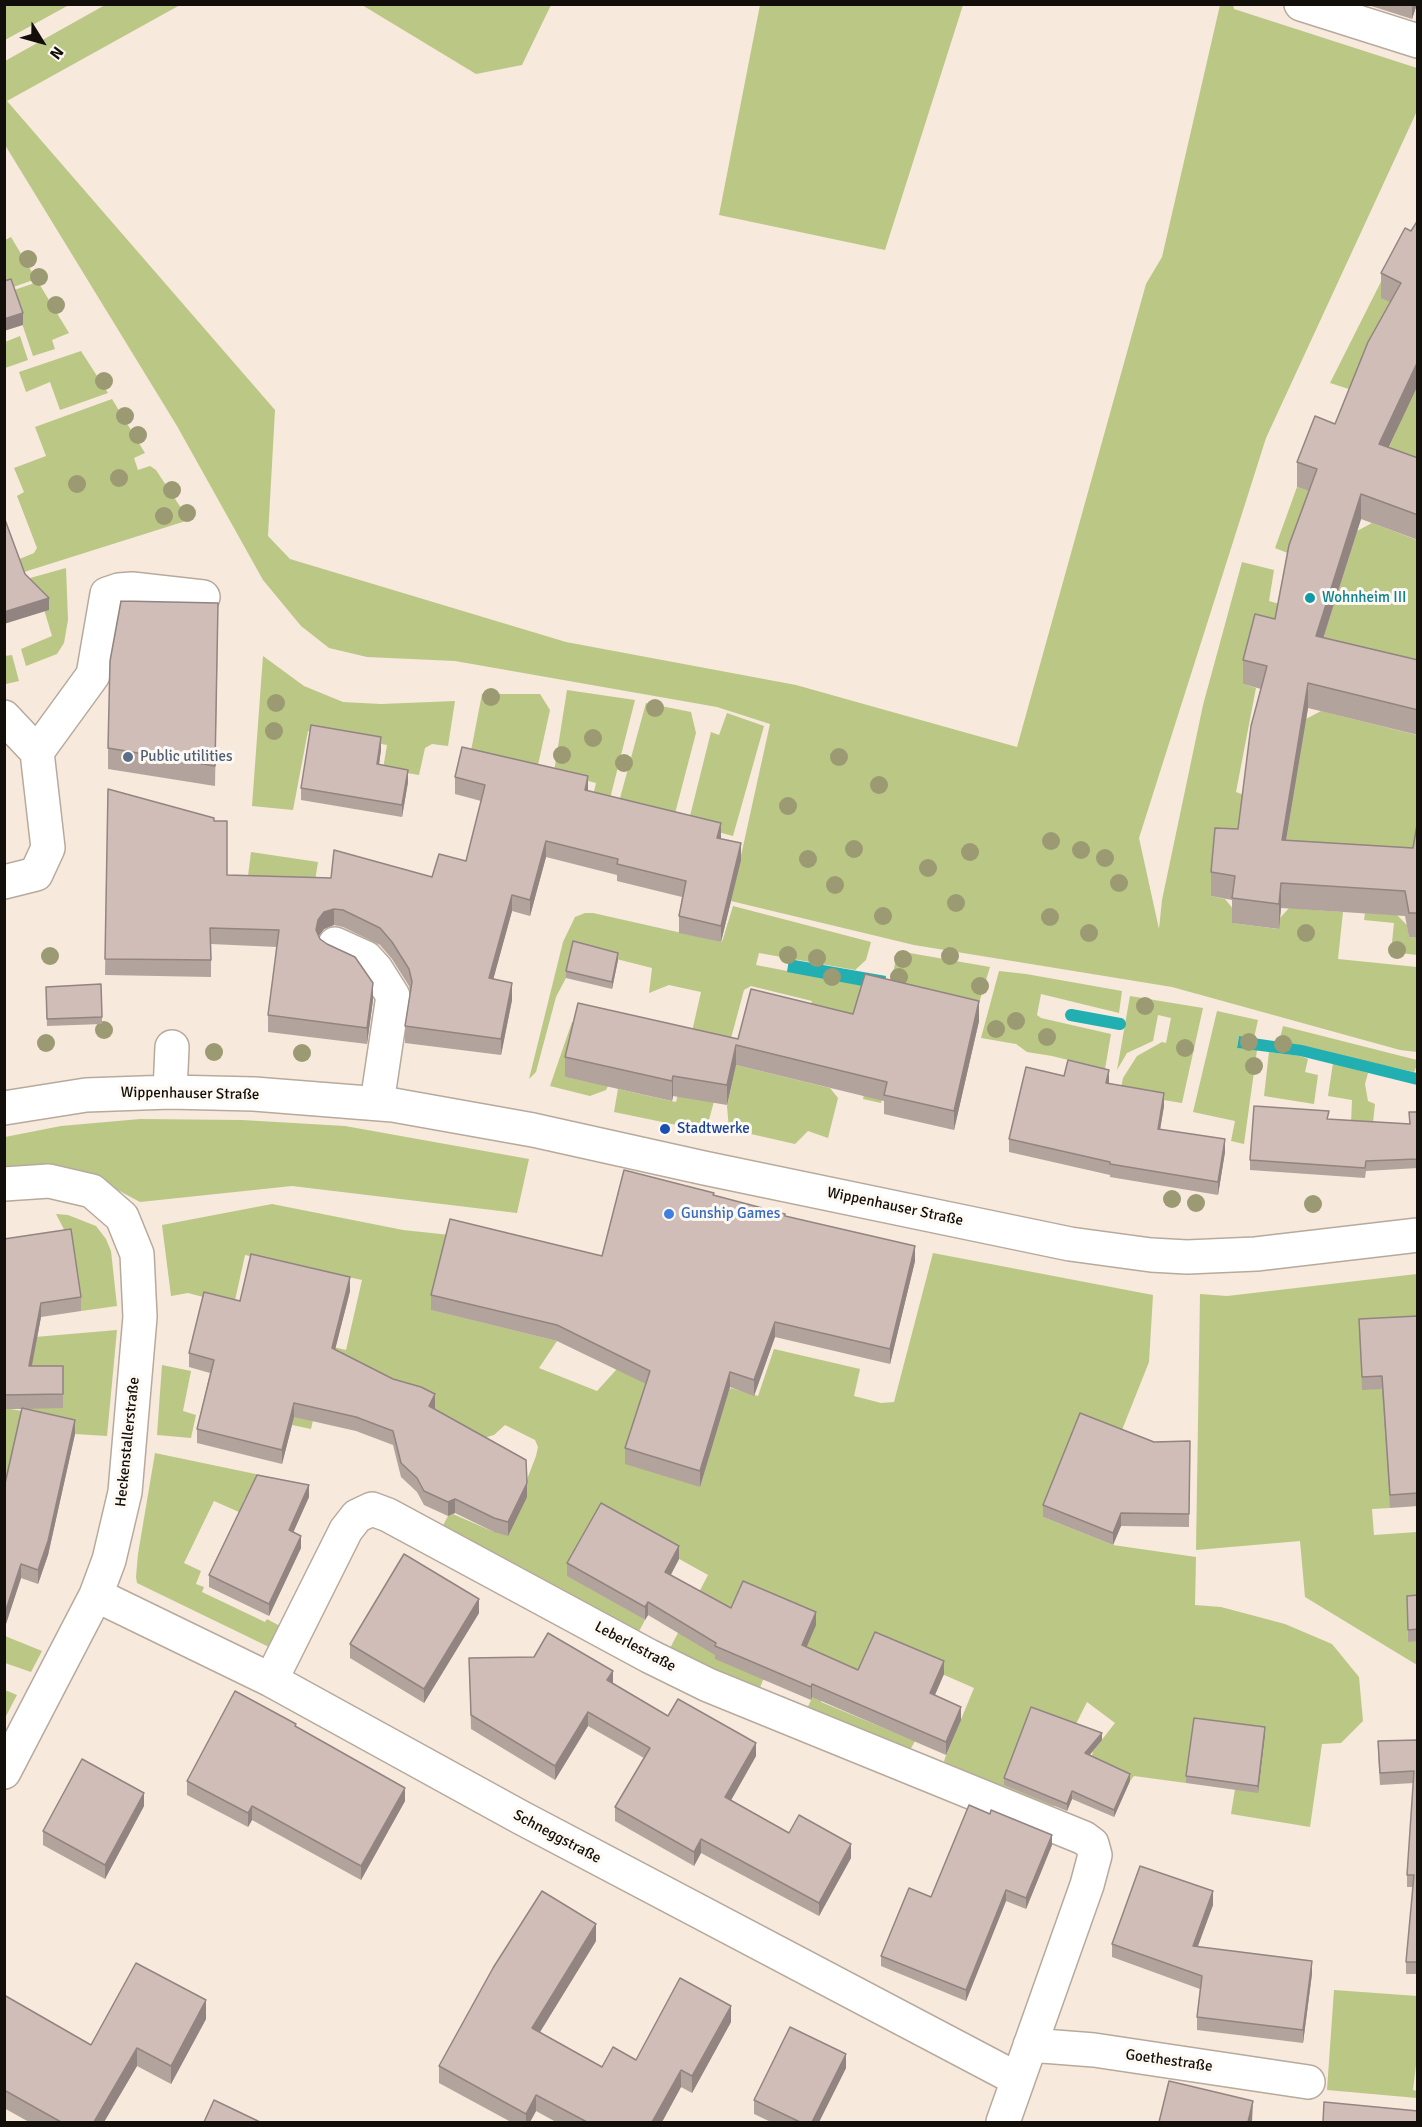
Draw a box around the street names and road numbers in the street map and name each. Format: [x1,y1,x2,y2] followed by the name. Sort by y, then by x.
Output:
[120,1084,260,1104] street label: Wippenhauser Straße
[825,1184,965,1230] street label: Wippenhauser Straße
[112,1376,144,1508] street label: Heckenstallerstraße
[591,1618,679,1676] street label: Leberlestraße
[510,1806,604,1868] street label: Schneggstraße
[1124,2046,1214,2076] street label: Goethestraße

